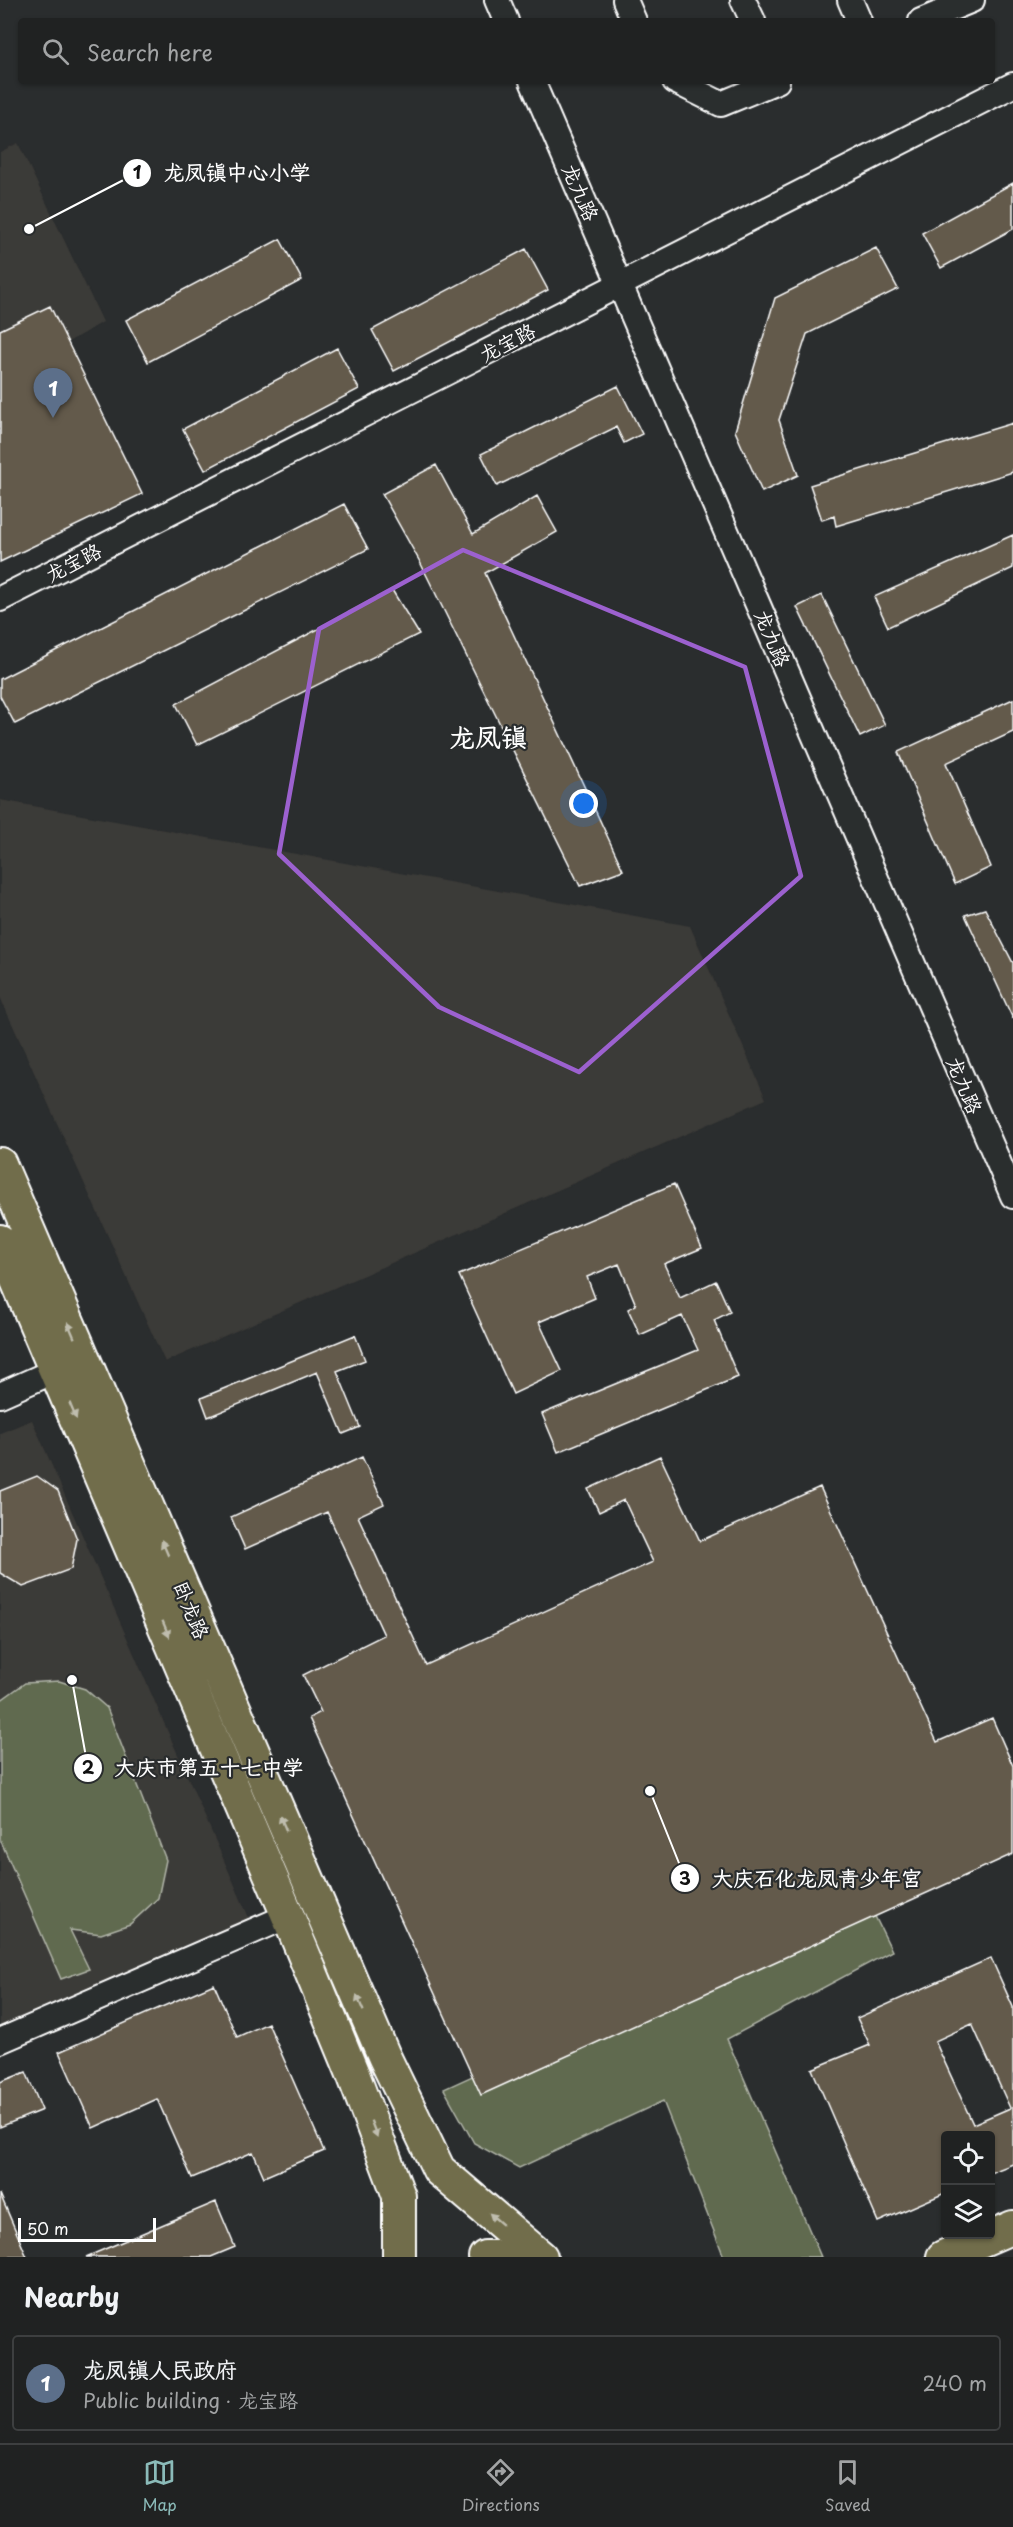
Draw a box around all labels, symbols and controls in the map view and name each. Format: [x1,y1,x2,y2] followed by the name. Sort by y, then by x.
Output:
[18,18,995,84] search box
[39,35,72,68] icon: search
[87,35,213,68] text: Search here
[122,153,323,192] callout: 龙凤镇中心小学
[164,155,311,187] text: 龙凤镇中心小学
[133,158,142,185] text: 1
[555,158,607,226] street label: 龙九路
[473,315,541,369] street label: 龙宝路
[34,368,72,418] pin: 1
[39,535,107,589] street label: 龙宝路
[747,605,799,672] street label: 龙九路
[449,717,527,756] district label: 龙凤镇
[569,789,598,818] your location
[939,1052,991,1119] street label: 龙九路
[66,1321,76,1339] one-way arrow
[68,1402,78,1420] one-way arrow
[160,1538,170,1556] one-way arrow
[166,1577,218,1644] street label: 卧龙路
[161,1620,171,1638] one-way arrow
[73,1749,316,1788] callout: 大庆市第五十七中学
[115,1750,304,1782] text: 大庆市第五十七中学
[82,1753,95,1780] text: 2
[279,1815,288,1832] one-way arrow
[670,1859,934,1898] callout: 大庆石化龙凤青少年宫
[712,1861,922,1893] text: 大庆石化龙凤青少年宫
[679,1864,691,1891] text: 3
[356,1994,365,2011] one-way arrow
[370,2120,379,2138] one-way arrow
[941,2131,995,2239] map controls
[941,2131,995,2185] button: locate
[941,2185,995,2239] button: layers
[489,2213,504,2226] one-way arrow
[18,2215,156,2242] scale bar
[27,2216,68,2240] text: 50 m
[24,2277,119,2316] text: Nearby
[83,2352,237,2385] text: 龙凤镇人民政府
[41,2368,50,2398] text: 1
[922,2368,987,2398] text: 240 m
[83,2385,298,2415] text: Public building · 龙宝路
[143,2456,177,2516] tab: Map
[462,2456,540,2516] tab: Directions
[825,2456,870,2516] tab: Saved

